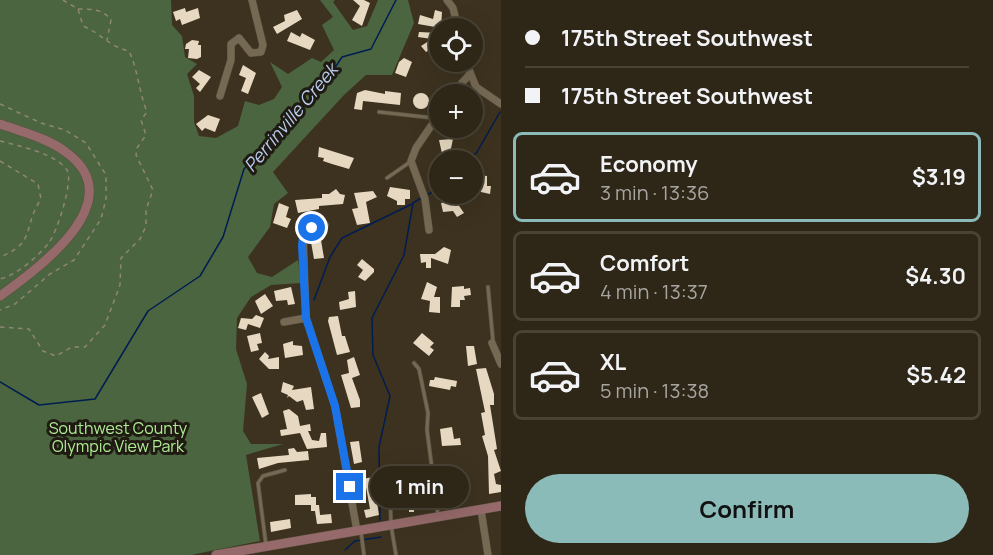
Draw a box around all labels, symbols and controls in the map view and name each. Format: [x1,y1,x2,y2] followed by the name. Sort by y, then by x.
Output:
[429,18,483,204] map controls
[429,18,483,72] button: locate
[561,23,813,53] text: 175th Street Southwest
[238,56,345,176] water label: Perrinville Creek
[561,81,813,111] text: 175th Street Southwest
[429,84,483,138] button: +
[600,149,698,179] text: Economy
[429,150,483,204] button: −
[528,150,582,204] icon: car
[912,162,966,192] text: $3.19
[600,179,709,206] text: 3 min · 13:36
[298,214,325,241] route start
[600,248,689,278] text: Comfort
[528,249,582,303] icon: car
[905,261,966,291] text: $4.30
[600,278,708,305] text: 4 min · 13:37
[600,347,626,377] text: XL
[528,348,582,402] icon: car
[906,360,966,390] text: $5.42
[600,377,709,404] text: 5 min · 13:38
[49,417,188,457] park label: Southwest County Olympic View Park
[371,466,470,508] callout: 1 min
[336,473,363,500] route end
[395,473,444,500] text: 1 min
[525,474,969,543] button: Confirm

